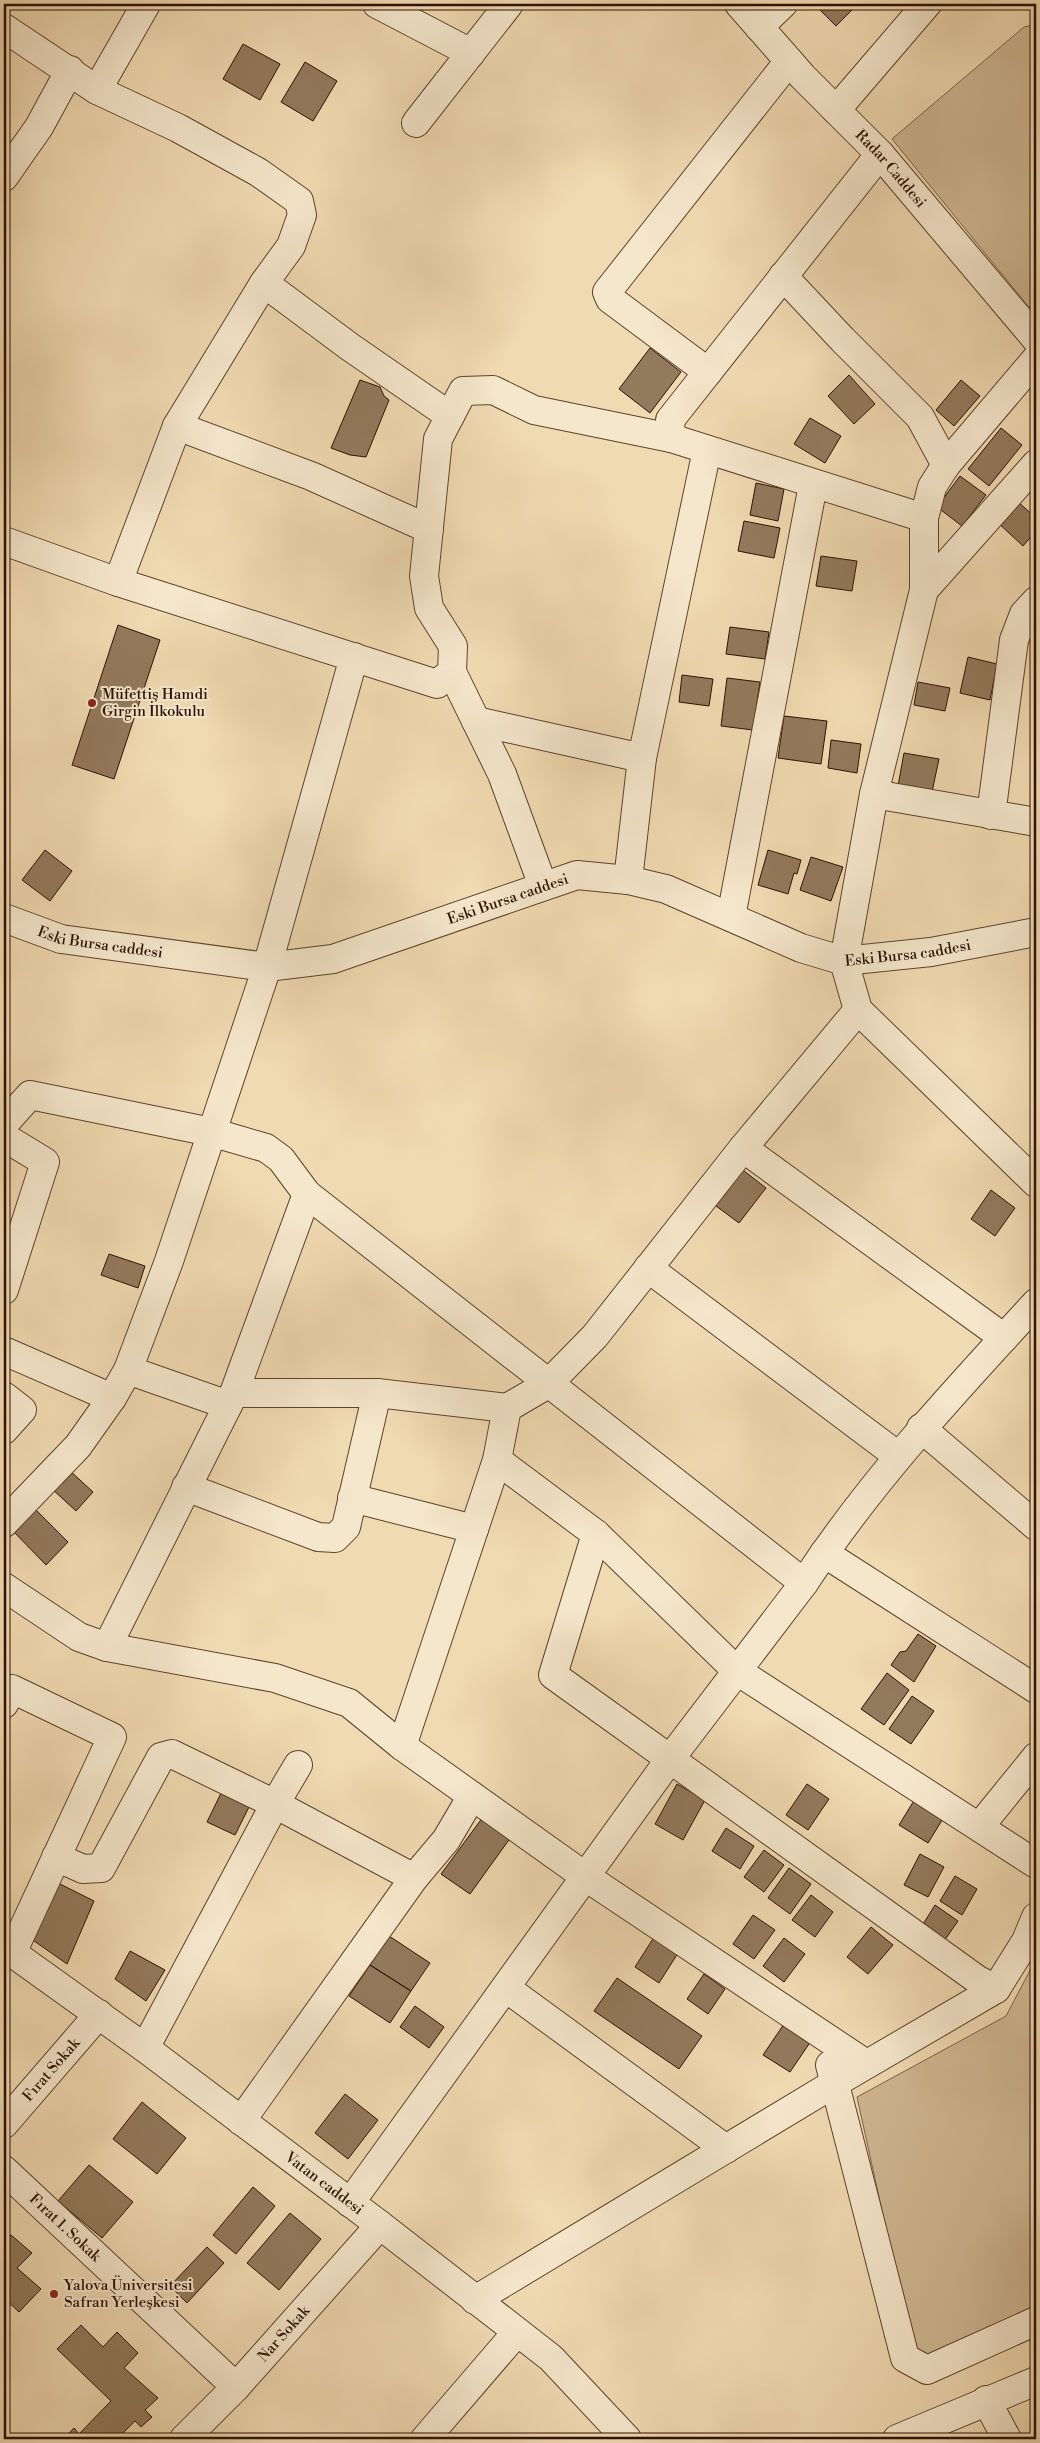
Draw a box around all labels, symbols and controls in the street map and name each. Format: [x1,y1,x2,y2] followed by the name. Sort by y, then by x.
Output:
[851,126,930,212] street label: Radar Caddesi
[102,685,208,721] place label: Müfettiş Hamdi Girgin İlkokulu
[86,697,98,709] marker: Müfettiş Hamdi Girgin İlkokulu
[445,870,571,929] street label: Eski Bursa caddesi
[35,922,164,963] street label: Eski Bursa caddesi
[844,936,973,971] street label: Eski Bursa caddesi
[19,2033,85,2106] street label: Fırat Sokak
[280,2147,367,2219] street label: Vatan caddesi
[25,2190,106,2267] street label: Fırat 1. Sokak
[63,2275,193,2312] place label: Yalova Üniversitesi Safran Yerleşkesi
[48,2288,60,2300] marker: Yalova Üniversitesi Safran Yerleşkesi
[254,2301,315,2366] street label: Nar Sokak

